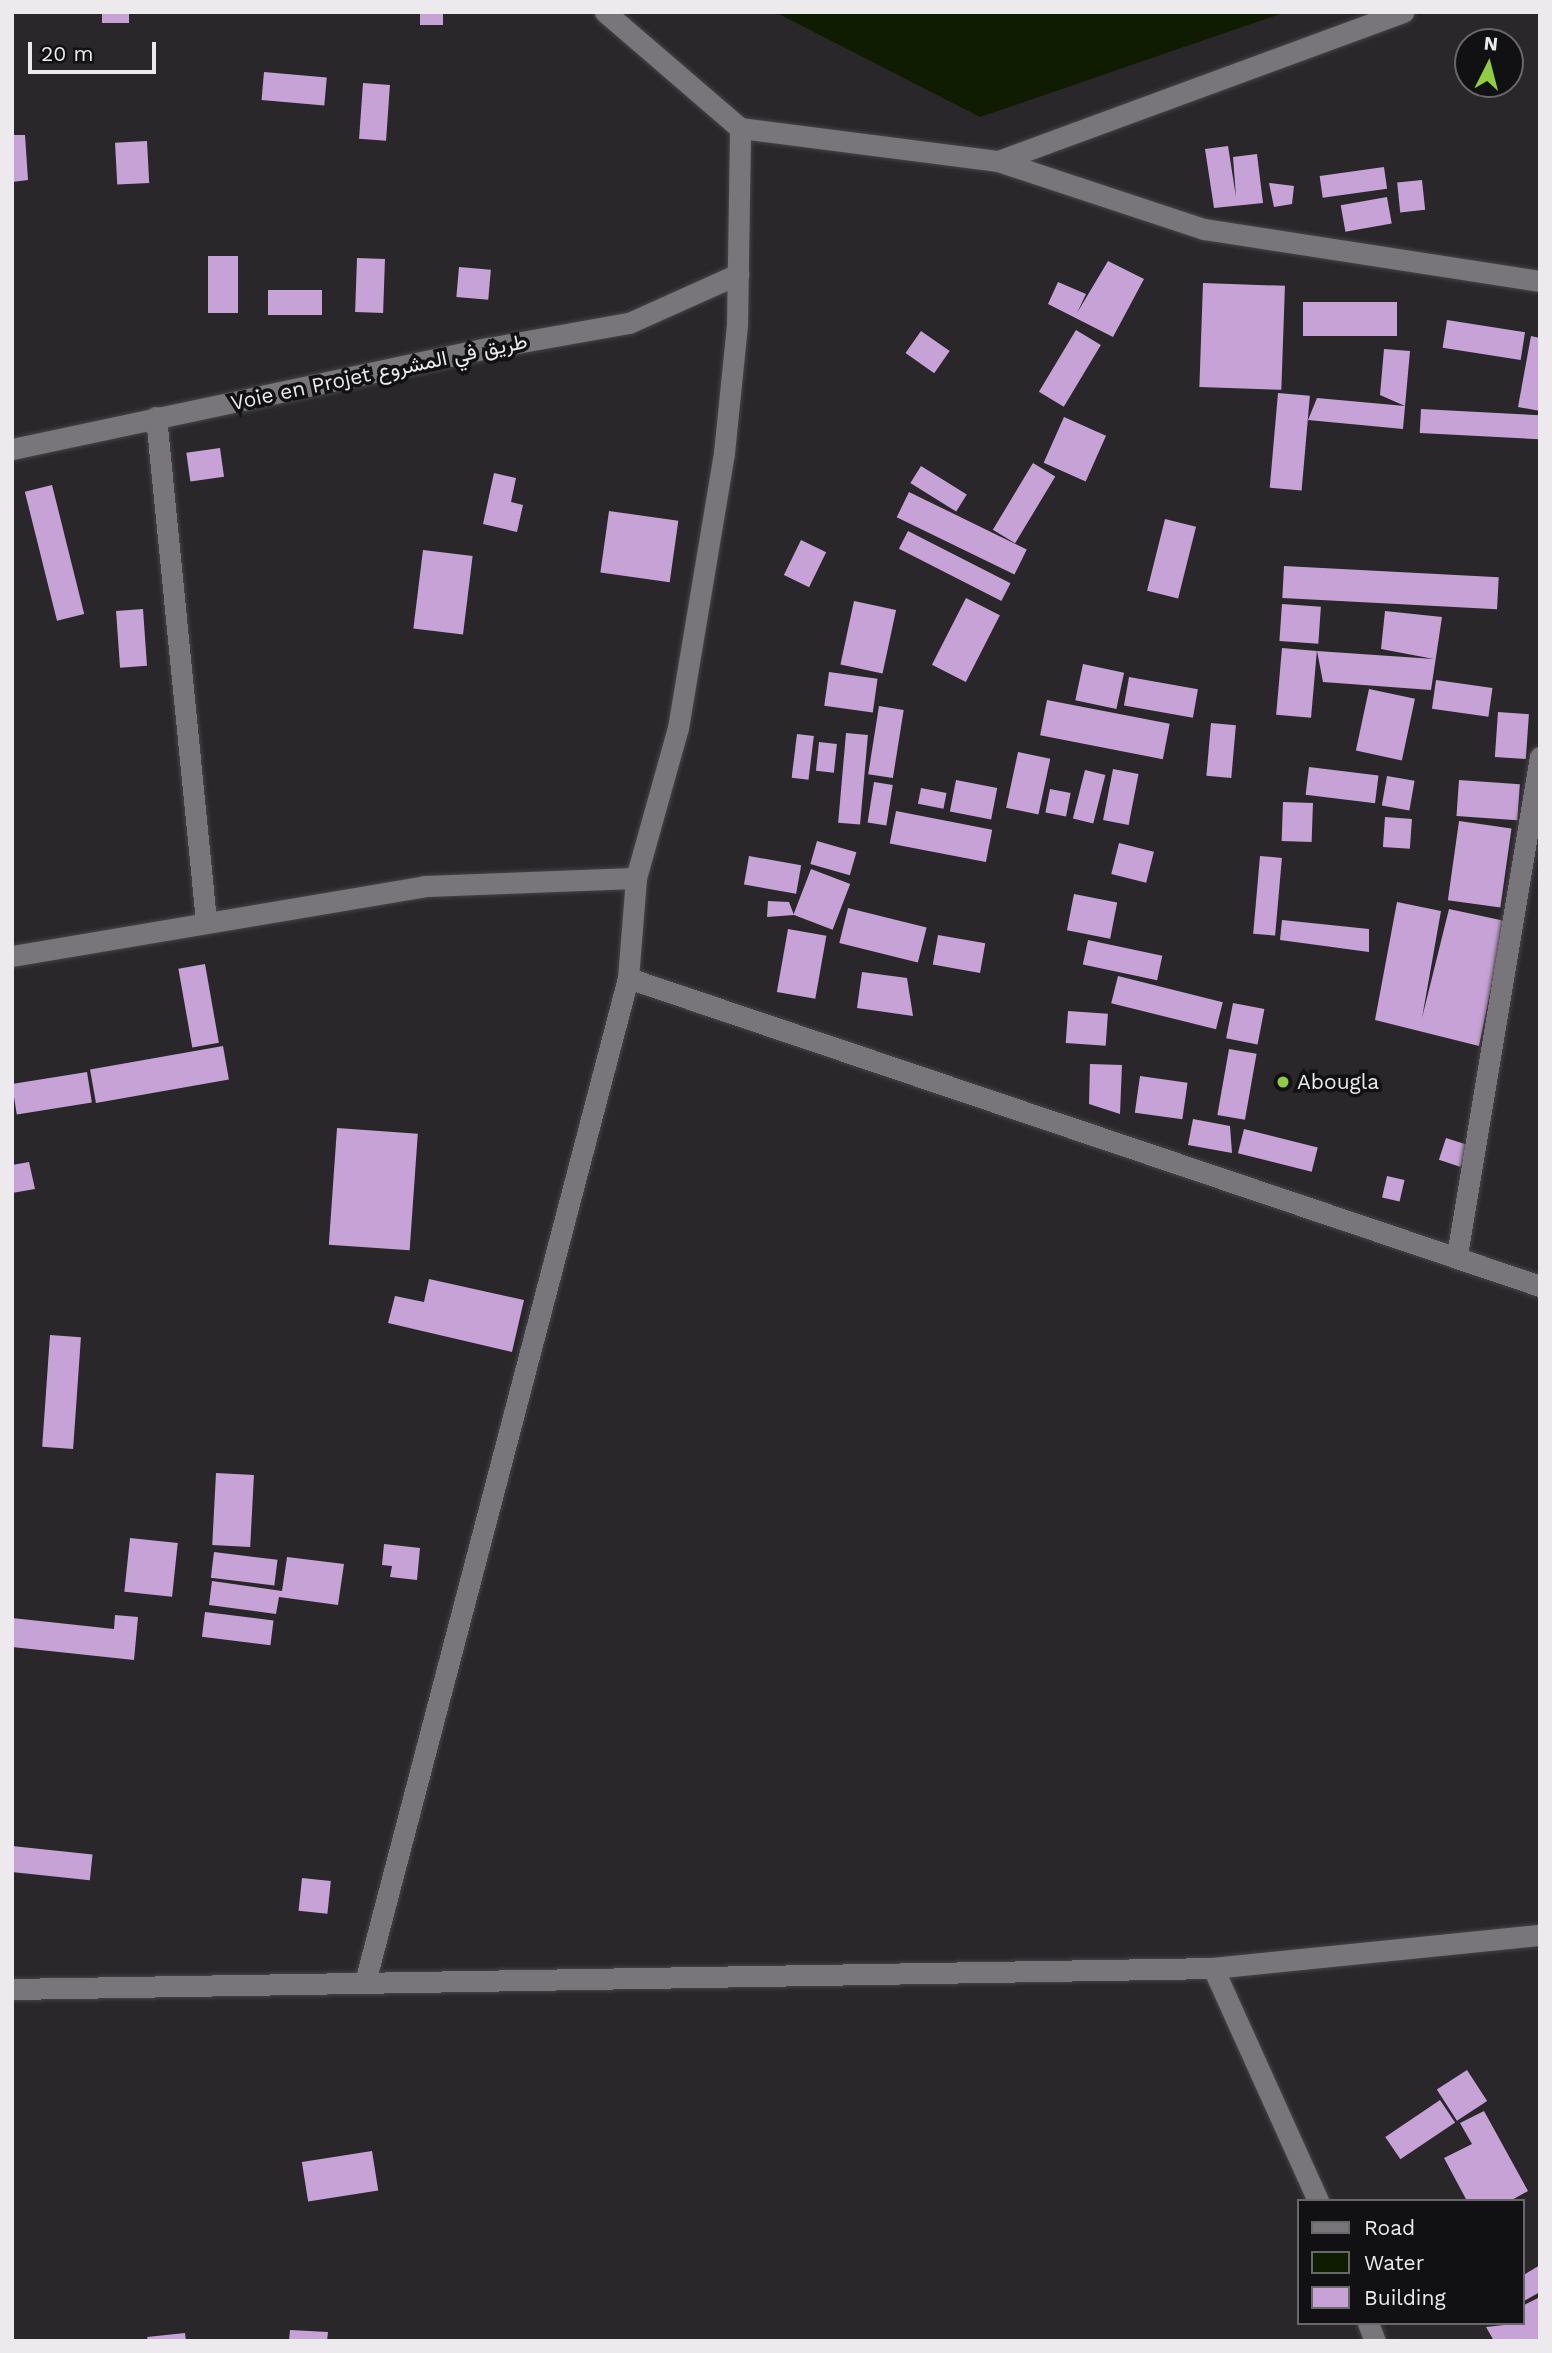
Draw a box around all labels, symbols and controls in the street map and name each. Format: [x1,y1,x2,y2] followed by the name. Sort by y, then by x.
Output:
[32,28,159,72] scale bar
[1454,28,1524,98] north arrow
[1483,31,1499,56] text: N
[41,41,93,66] text: 20 m
[229,328,529,416] street label: Voie en Projet طريق في المشروع
[1297,1069,1379,1095] place label: Abougla
[1275,1074,1291,1090] marker: Abougla
[1296,2199,1524,2325] legend
[1364,2215,1415,2240] text: Road
[1364,2250,1424,2275] text: Water
[1364,2285,1446,2310] text: Building

